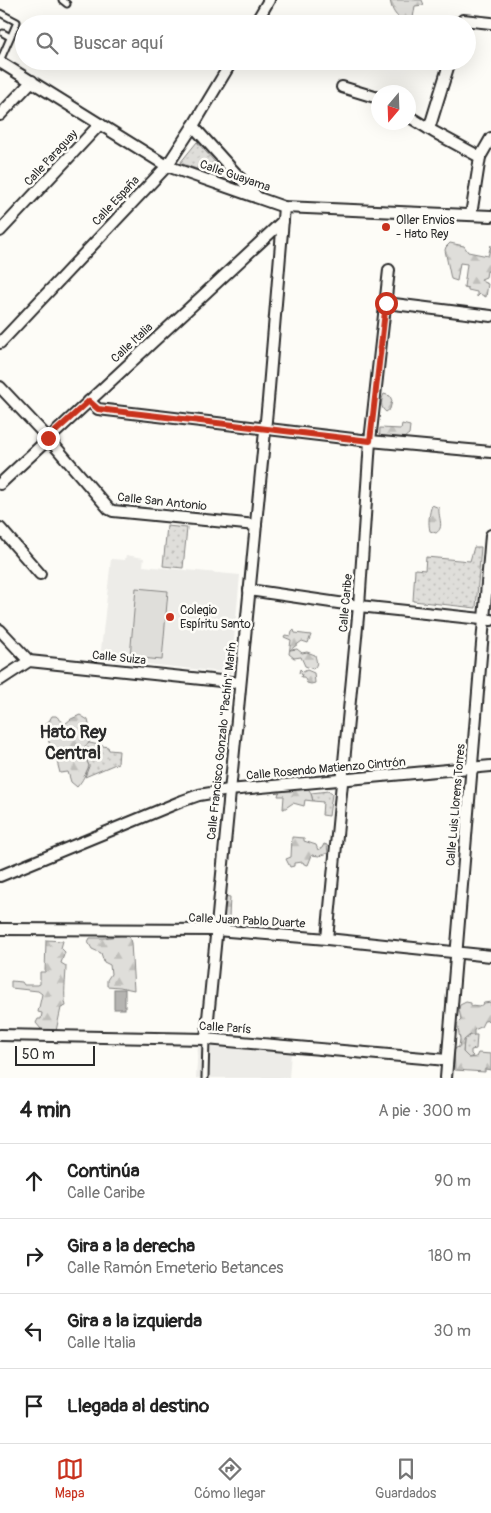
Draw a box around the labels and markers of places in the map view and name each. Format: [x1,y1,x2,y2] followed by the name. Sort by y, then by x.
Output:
[396,213,455,242] place label: Oller Envios - Hato Rey
[380,221,392,233] marker: Oller Envios - Hato Rey
[180,603,251,632] place label: Colegio Espíritu Santo
[164,611,176,623] marker: Colegio Espíritu Santo

